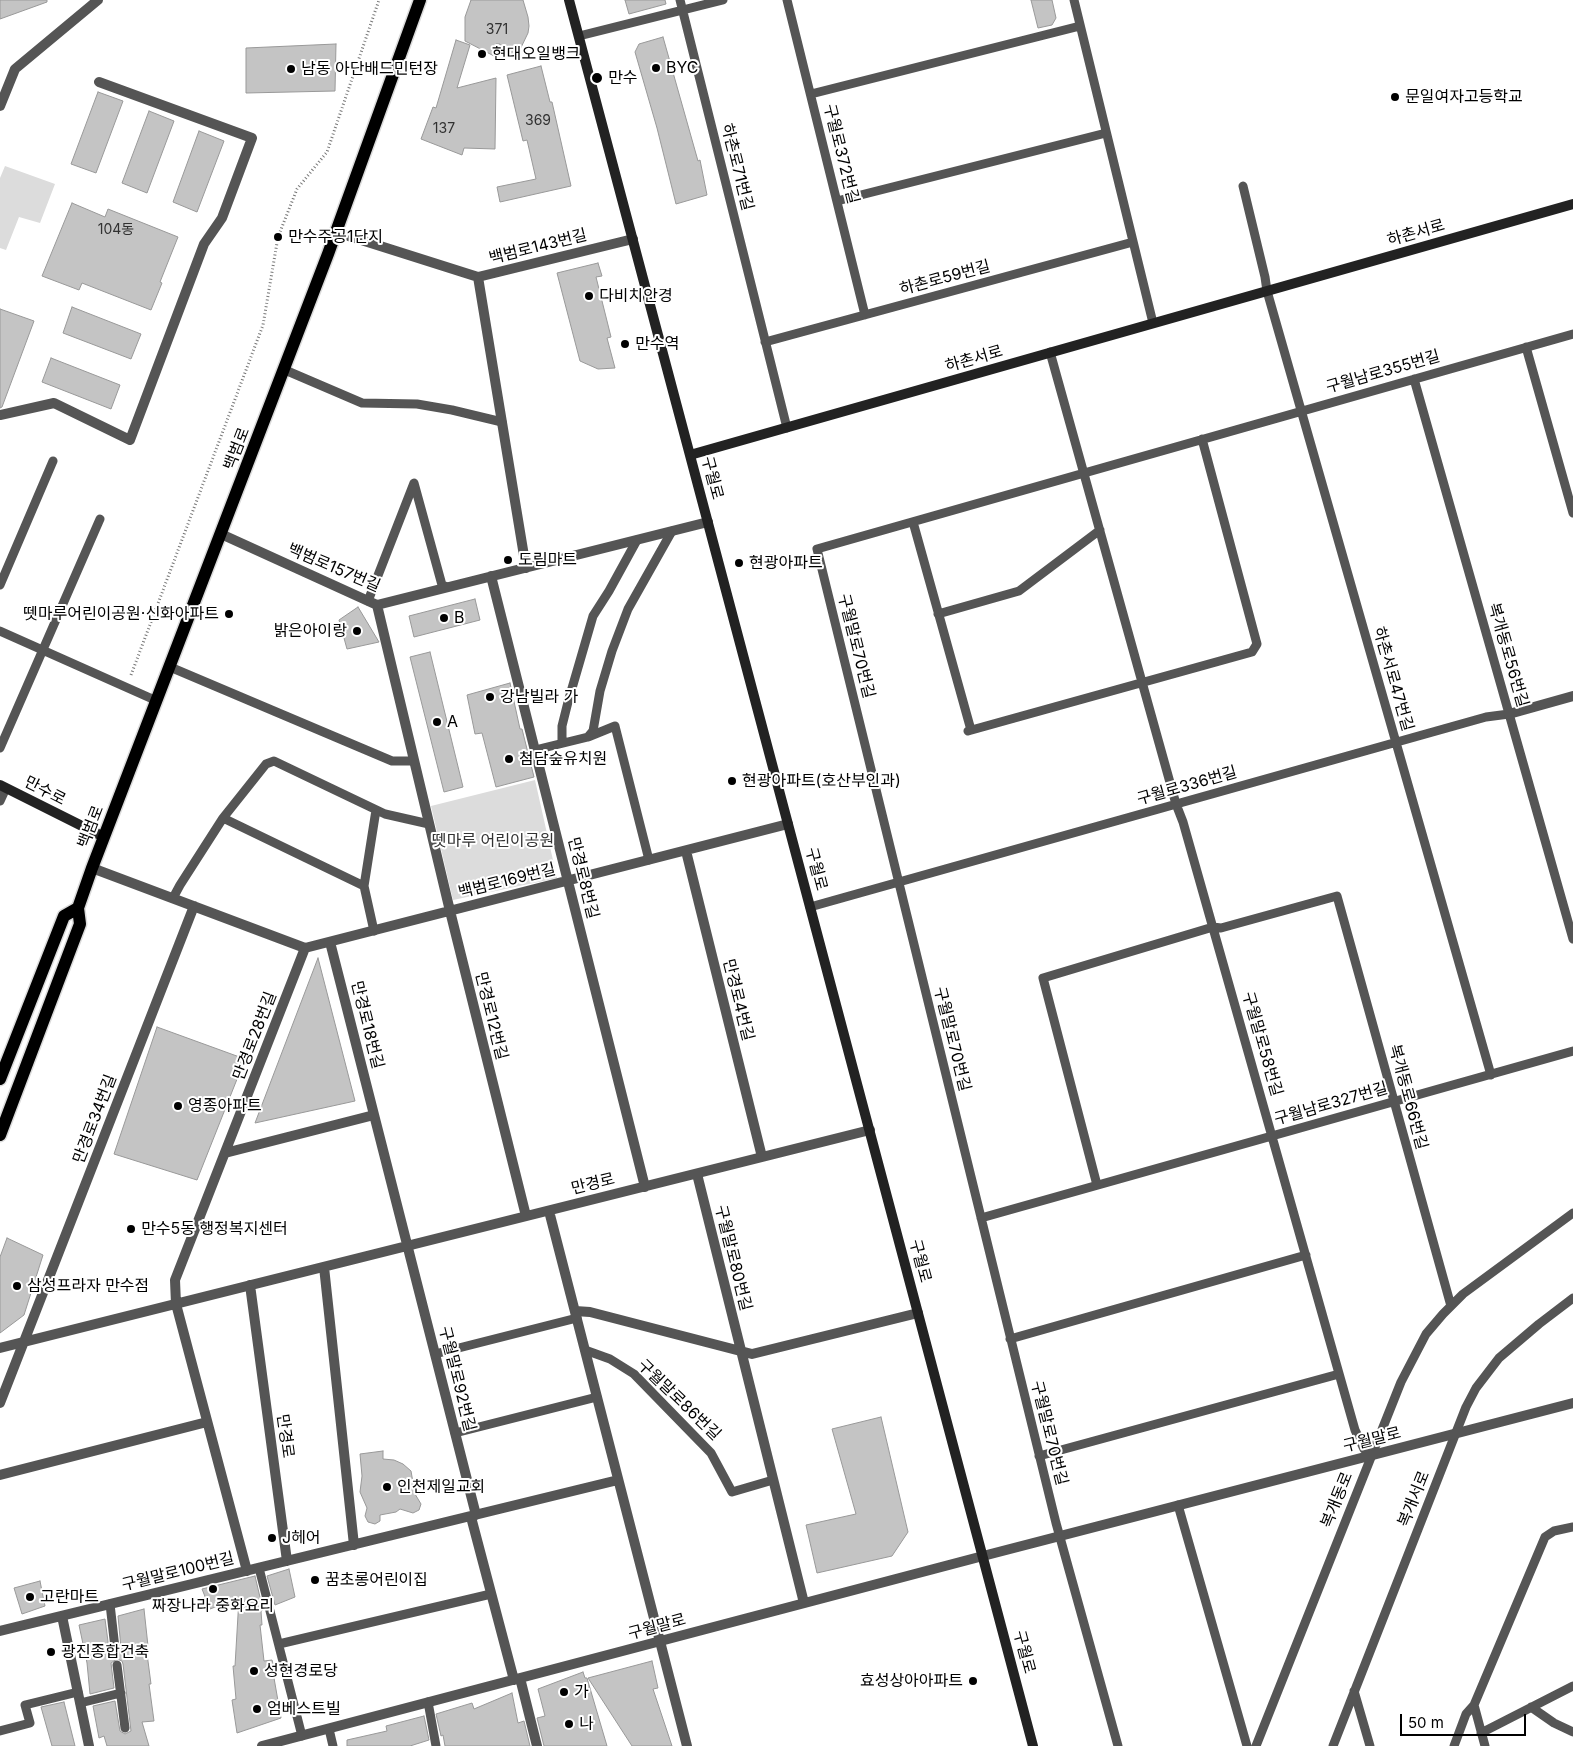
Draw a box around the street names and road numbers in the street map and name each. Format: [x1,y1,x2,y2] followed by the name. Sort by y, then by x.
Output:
[819,102,863,206] street label: 구월로372번길
[717,121,757,213] street label: 하촌로71번길
[1385,216,1447,250] street label: 하촌서로
[487,226,589,268] street label: 백범로143번길
[897,257,993,299] street label: 하촌로59번길
[943,342,1005,376] street label: 하촌서로
[1324,347,1442,397] street label: 구월남로355번길
[220,425,254,473] street label: 백범로
[697,454,727,502] street label: 구월로
[285,540,383,596] street label: 백범로157번길
[834,592,878,700] street label: 구월말로70번길
[1484,600,1532,710] street label: 복개동로56번길
[1369,625,1417,733] street label: 하촌서로47번길
[1135,763,1239,809] street label: 구월로336번길
[21,772,69,810] street label: 만수로
[74,803,108,851] street label: 백범로
[564,835,602,921] street label: 만경로8번길
[801,845,831,893] street label: 구월로
[456,860,558,902] street label: 백범로169번길
[719,957,757,1043] street label: 만경로4번길
[471,970,511,1062] street label: 만경로12번길
[347,979,387,1071] street label: 만경로18번길
[930,985,974,1093] street label: 구월말로70번길
[229,989,281,1083] street label: 만경로28번길
[1238,989,1286,1099] street label: 구월말로58번길
[1385,1042,1431,1152] street label: 복개동로66번길
[69,1072,121,1166] street label: 만경로34번길
[1272,1079,1390,1129] street label: 구월남로327번길
[569,1169,617,1199] street label: 만경로
[711,1203,755,1313] street label: 구월말로80번길
[905,1237,935,1285] street label: 구월로
[435,1324,479,1434] street label: 구월말로92번길
[633,1356,725,1444] street label: 구월말로86번길
[1027,1379,1071,1487] street label: 구월말로70번길
[272,1413,298,1459] street label: 만경로
[1341,1424,1403,1456] street label: 구월말로
[1394,1468,1434,1530] street label: 복개서로
[1317,1469,1357,1531] street label: 복개동로
[120,1549,236,1595] street label: 구월말로100번길
[626,1610,688,1644] street label: 구월말로
[1009,1628,1039,1676] street label: 구월로

